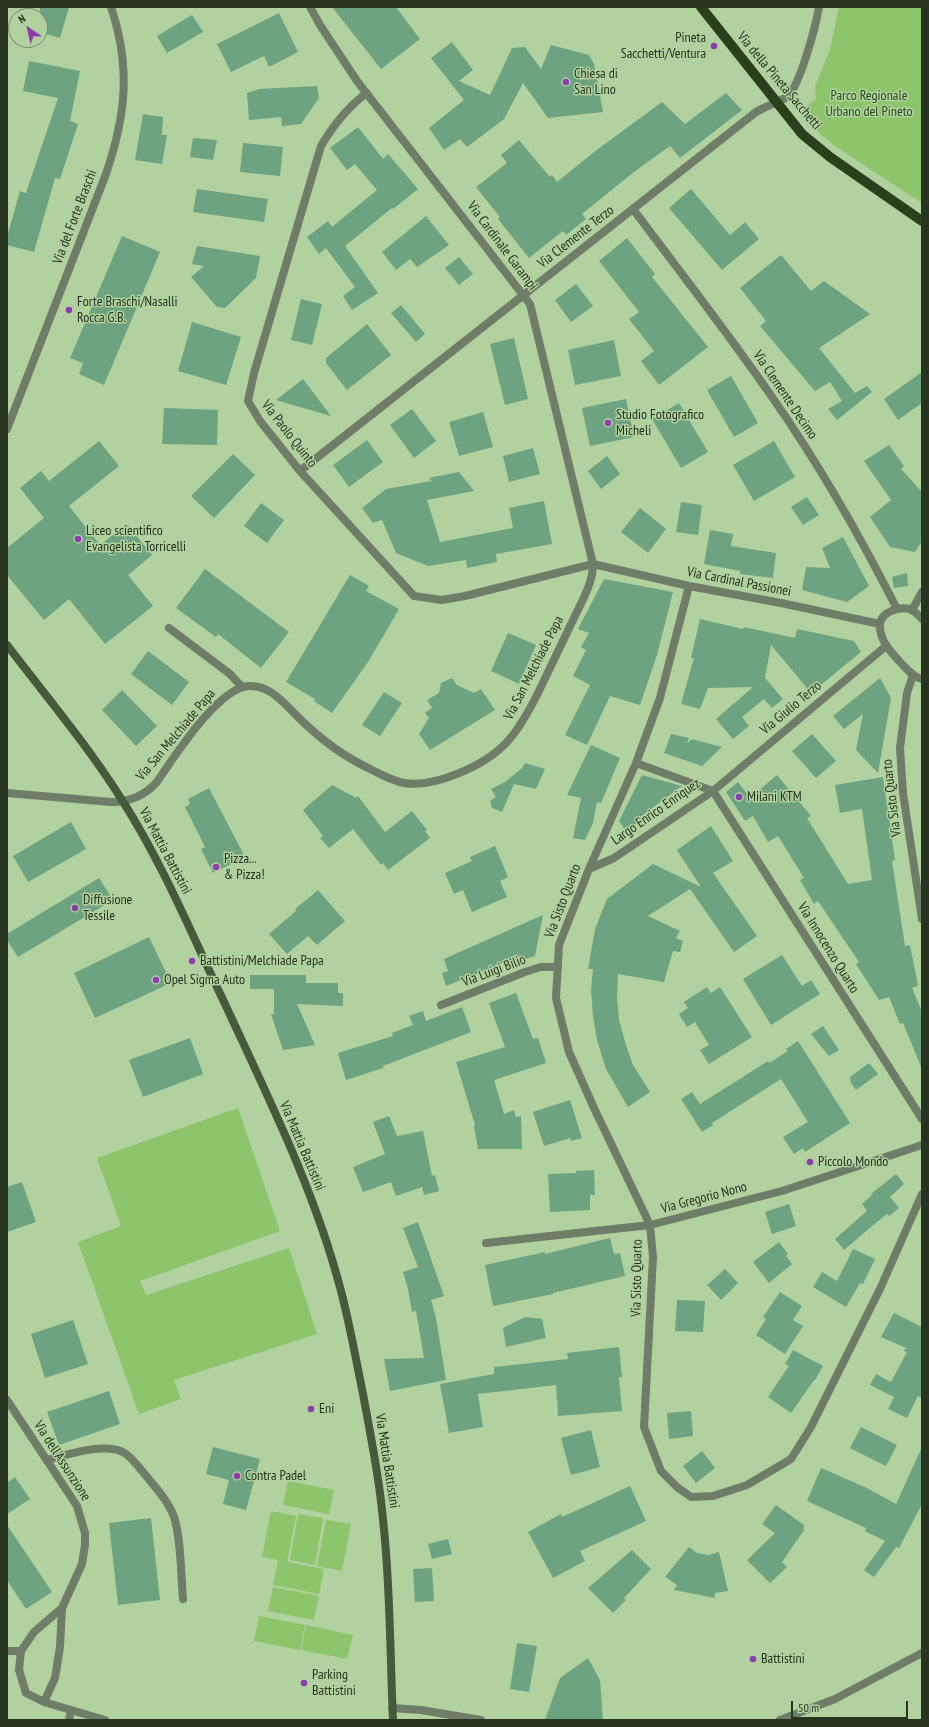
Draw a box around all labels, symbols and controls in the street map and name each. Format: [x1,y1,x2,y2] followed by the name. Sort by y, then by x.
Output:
[8,8,48,48] north arrow
[15,11,28,26] text: N
[733,29,825,133] street label: Via della Pineta Sacchetti
[621,30,706,62] place label: Pineta Sacchetti/Ventura
[709,41,719,51] marker: Pineta Sacchetti/Ventura
[574,66,618,98] place label: Chiesa di San Lino
[561,77,571,87] marker: Chiesa di San Lino
[825,88,913,120] park label: Parco Regionale Urbano del Pineto
[49,167,101,267] street label: Via del Forte Braschi
[463,198,541,294] street label: Via Cardinale Garampi
[534,202,618,272] street label: Via Clemente Terzo
[77,294,178,326] place label: Forte Braschi/Nasalli Rocca G.B.
[64,305,74,315] marker: Forte Braschi/Nasalli Rocca G.B.
[749,347,821,443] street label: Via Clemente Decimo
[258,397,320,471] street label: Via Paolo Quinto
[616,407,704,440] place label: Studio Fotografico Micheli
[603,418,613,428] marker: Studio Fotografico Micheli
[86,523,186,556] place label: Liceo scientifico Evangelista Torricelli
[73,534,83,544] marker: Liceo scientifico Evangelista Torricelli
[685,564,793,600] street label: Via Cardinal Passionei
[501,613,567,723] street label: Via San Melchiade Papa
[757,678,825,738] street label: Via Giulio Terzo
[133,686,219,784] street label: Via San Melchiade Papa
[879,758,905,838] street label: Via Sisto Quarto
[608,775,704,849] street label: Largo Enrico Enriquez
[747,789,802,805] place label: Milani KTM
[734,792,744,802] marker: Milani KTM
[135,805,195,897] street label: Via Mattia Battistini
[224,851,265,884] place label: Pizza... & Pizza!
[211,862,221,872] marker: Pizza... & Pizza!
[541,862,585,940] street label: Via Sisto Quarto
[83,892,132,924] place label: Diffusione Tessile
[793,900,863,996] street label: Via Innocenzo Quarto
[70,903,80,913] marker: Diffusione Tessile
[460,951,528,991] street label: Via Luigi Bilio
[200,953,324,969] place label: Battistini/Melchiade Papa
[187,956,197,966] marker: Battistini/Melchiade Papa
[164,972,245,988] place label: Opel Sigma Auto
[151,975,161,985] marker: Opel Sigma Auto
[276,1099,328,1193] street label: Via Mattia Battistini
[818,1154,888,1170] place label: Piccolo Mondo
[805,1157,815,1167] marker: Piccolo Mondo
[659,1178,749,1218] street label: Via Gregorio Nono
[628,1239,646,1317] street label: Via Sisto Quarto
[319,1401,334,1417] place label: Eni
[306,1404,316,1414] marker: Eni
[371,1412,403,1510] street label: Via Mattia Battistini
[30,1418,94,1504] street label: Via dell'Assunzione
[245,1468,306,1484] place label: Contra Padel
[232,1471,242,1481] marker: Contra Padel
[761,1651,805,1667] place label: Battistini
[748,1654,758,1664] marker: Battistini
[312,1667,356,1700] place label: Parking Battistini
[299,1678,309,1688] marker: Parking Battistini
[793,1693,910,1719] scale bar
[798,1700,819,1715] text: 50 m

